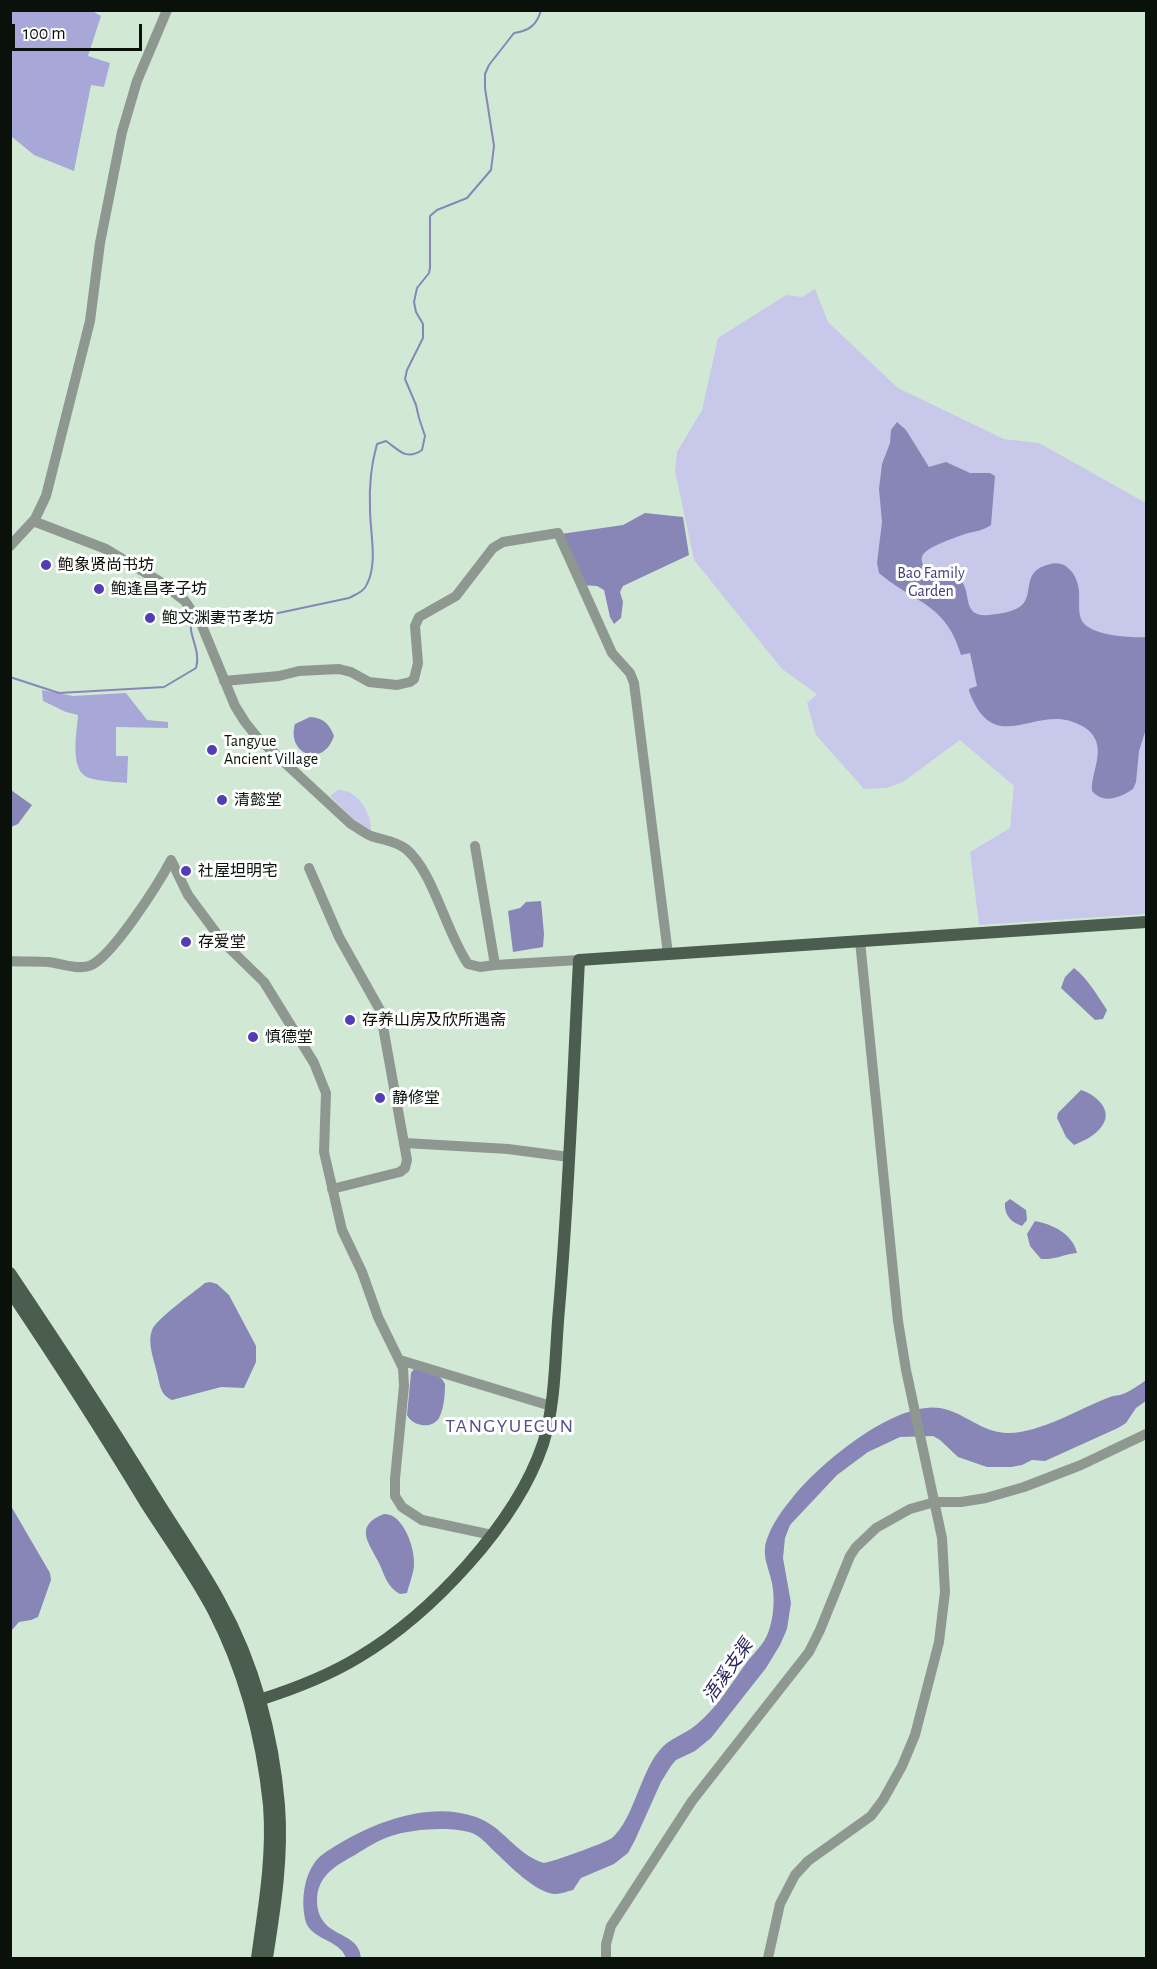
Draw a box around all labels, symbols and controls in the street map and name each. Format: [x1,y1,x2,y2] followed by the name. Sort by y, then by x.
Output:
[15,12,146,50] scale bar
[23,25,66,43] text: 100 m
[58,555,154,575] place label: 鲍象贤尚书坊
[39,558,53,572] marker: 鲍象贤尚书坊
[897,563,965,601] park label: Bao Family Garden
[111,579,207,599] place label: 鲍逢昌孝子坊
[92,582,106,596] marker: 鲍逢昌孝子坊
[162,608,274,628] place label: 鲍文渊妻节孝坊
[143,611,157,625] marker: 鲍文渊妻节孝坊
[224,731,318,769] place label: Tangyue Ancient Village
[205,743,219,757] marker: Tangyue Ancient Village
[234,790,282,810] place label: 清懿堂
[215,793,229,807] marker: 清懿堂
[198,861,278,881] place label: 社屋坦明宅
[179,864,193,878] marker: 社屋坦明宅
[198,932,246,952] place label: 存爱堂
[179,935,193,949] marker: 存爱堂
[362,1010,506,1030] place label: 存养山房及欣所遇斋
[343,1013,357,1027] marker: 存养山房及欣所遇斋
[265,1027,313,1047] place label: 慎德堂
[246,1030,260,1044] marker: 慎德堂
[392,1088,440,1108] place label: 静修堂
[373,1091,387,1105] marker: 静修堂
[445,1414,575,1438] district label: TANGYUECUN
[699,1635,757,1707] water label: 浯溪支渠

